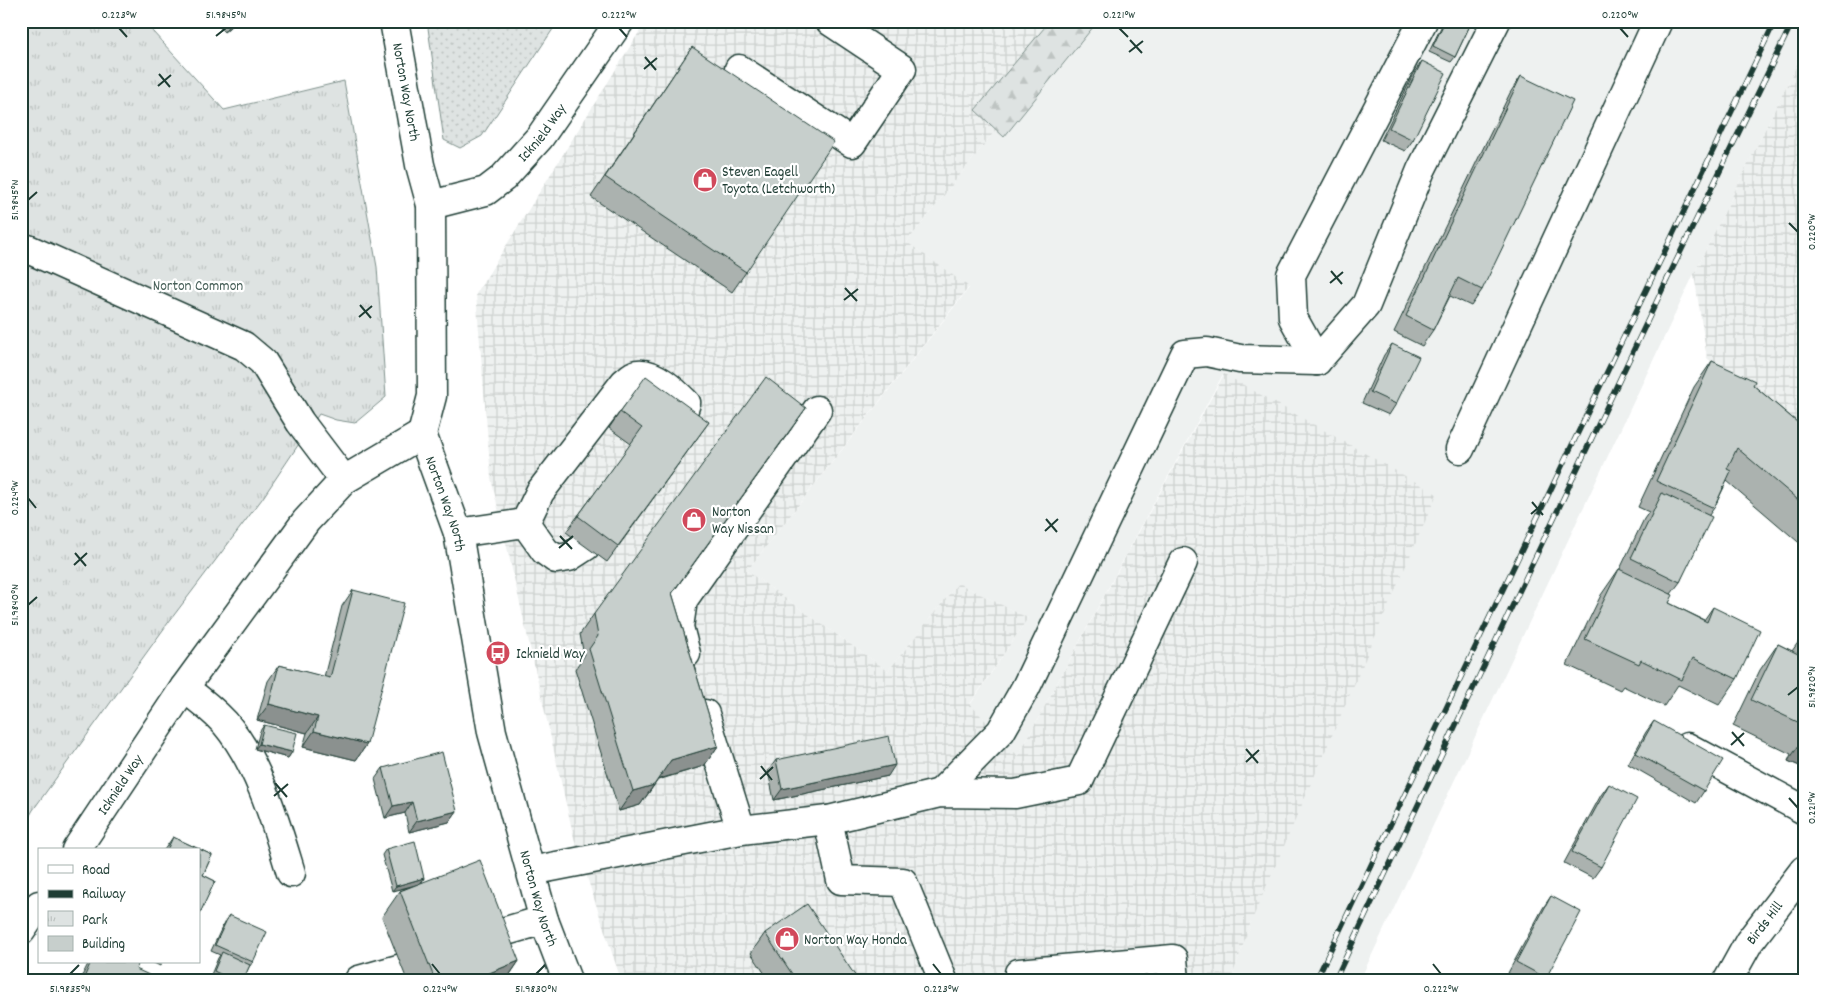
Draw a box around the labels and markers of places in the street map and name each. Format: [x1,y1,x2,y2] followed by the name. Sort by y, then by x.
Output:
[722,162,835,201] place label: Steven Eagell Toyota (Letchworth)
[692,167,718,193] shop icon: Steven Eagell Toyota (Letchworth)
[712,502,774,541] place label: Norton Way Nissan
[681,507,707,533] shop icon: Norton Way Nissan
[485,640,511,666] bus stop icon: Icknield Way
[516,644,586,666] place label: Icknield Way
[774,926,800,952] shop icon: Norton Way Honda
[804,930,908,952] place label: Norton Way Honda

